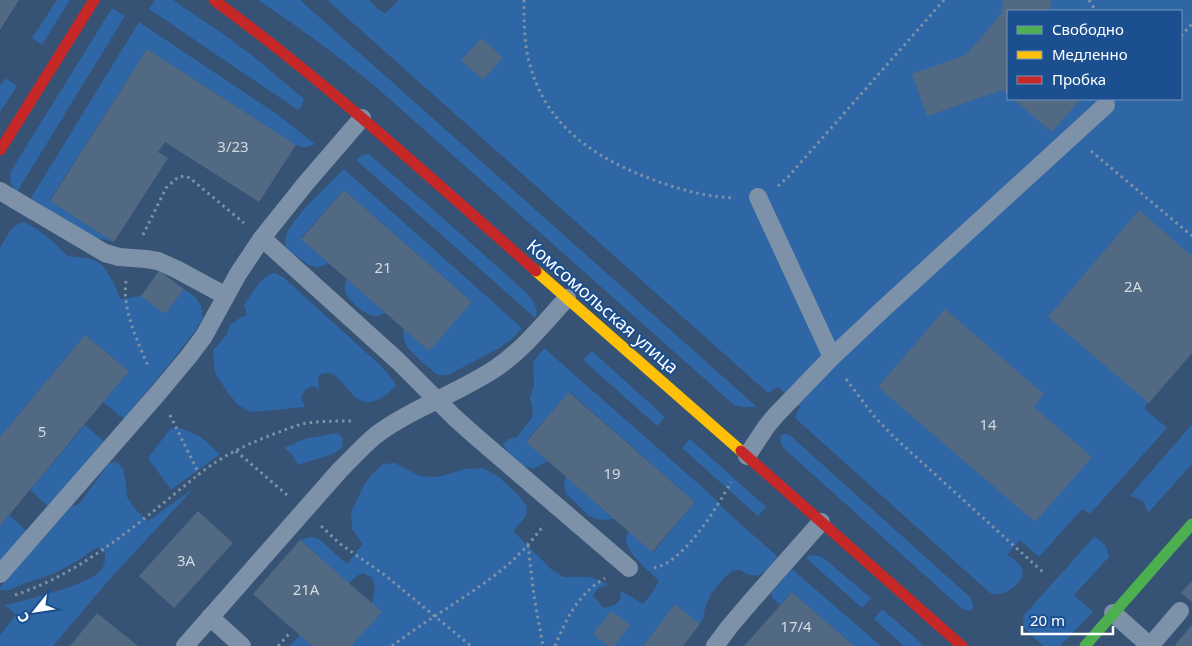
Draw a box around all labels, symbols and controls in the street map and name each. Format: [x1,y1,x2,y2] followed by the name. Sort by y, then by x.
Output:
[1007,10,1182,100] legend
[1052,19,1124,39] text: Свободно
[1052,44,1128,64] text: Медленно
[1052,69,1106,89] text: Пробка
[217,136,249,156] house number: 3/23
[522,233,684,379] street label: Комсомольская улица
[374,257,392,277] house number: 21
[1124,276,1143,296] house number: 2А
[979,414,997,434] house number: 14
[38,421,46,441] house number: 5
[603,463,621,483] house number: 19
[177,550,196,570] house number: 3А
[293,579,320,599] house number: 21А
[10,586,60,636] north arrow
[1022,604,1113,636] scale bar
[13,609,34,626] text: С
[1030,610,1065,630] text: 20 m
[780,616,812,636] house number: 17/4

